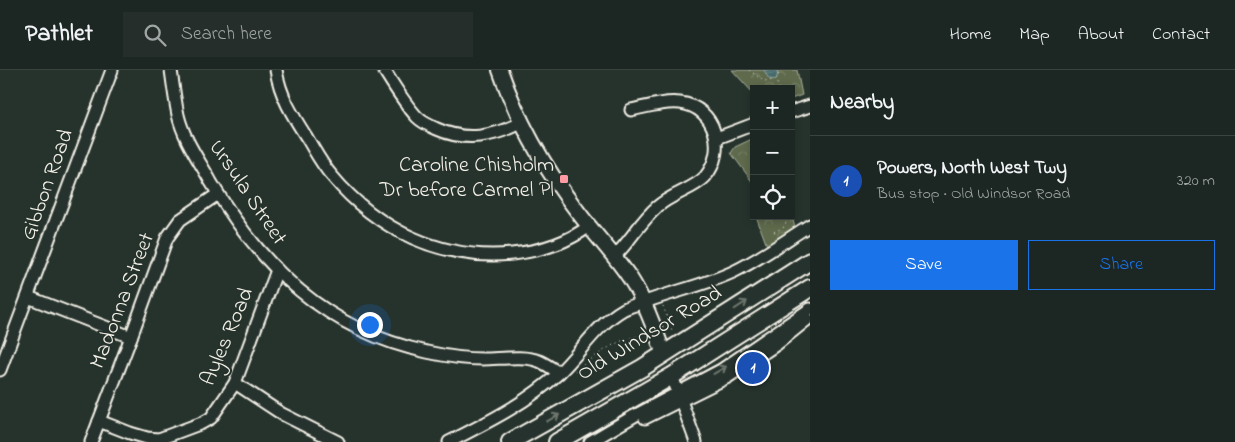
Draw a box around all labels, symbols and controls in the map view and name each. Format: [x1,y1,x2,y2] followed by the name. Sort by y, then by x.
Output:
[123,12,473,57] search box
[25,17,93,52] text: Pathlet
[141,21,169,49] icon: search
[181,21,272,48] text: Search here
[950,22,991,48] text: Home
[1019,22,1050,48] text: Map
[1078,22,1124,48] text: About
[1152,22,1210,48] text: Contact
[750,85,795,220] map controls
[750,85,795,130] button: +
[830,88,894,118] text: Nearby
[13,125,83,245] street label: Gibbon Road
[750,130,795,175] button: −
[200,134,294,253] street label: Ursula Street
[379,150,554,207] place label: Caroline Chisholm Dr before Carmel Pl
[877,155,1067,182] text: Powers, North West Twy
[843,169,849,193] text: 1
[1177,169,1215,193] text: 320 m
[558,173,570,185] marker: Caroline Chisholm Dr before Carmel Pl
[750,175,795,220] button: locate
[877,182,1070,206] text: Bus stop · Old Windsor Road
[82,228,164,374] street label: Madonna Street
[830,240,1018,290] button: Save
[1028,240,1215,290] button: Share
[571,278,729,390] street label: Old Windsor Road
[193,283,264,391] street label: Ayles Road
[733,300,747,310] one-way arrow
[357,312,383,338] your location
[737,349,769,387] pin: 1
[713,364,727,374] one-way arrow
[545,413,560,423] one-way arrow

